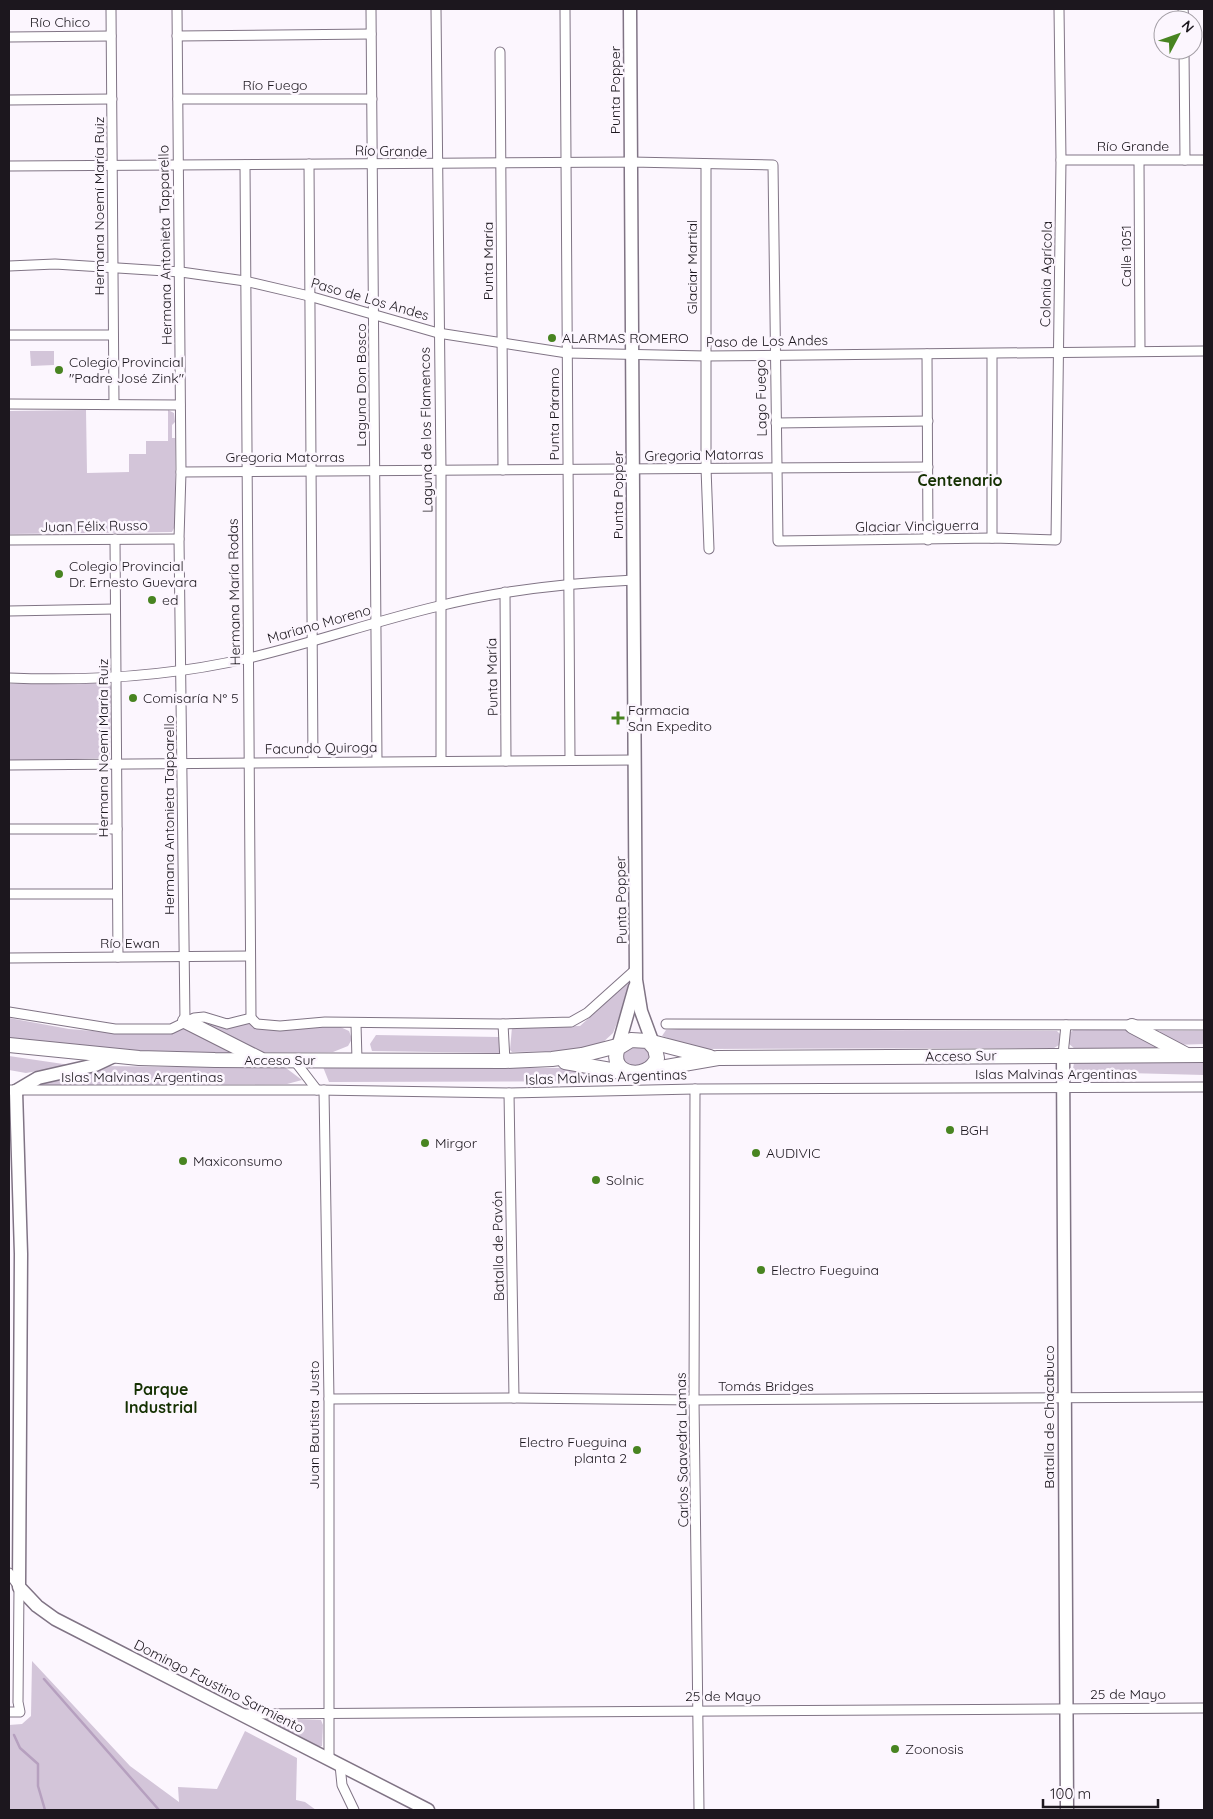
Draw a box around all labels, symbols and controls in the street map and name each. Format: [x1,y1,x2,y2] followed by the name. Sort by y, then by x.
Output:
[1153,10,1203,60] north arrow
[30,13,90,31] street label: Río Chico
[1178,17,1198,36] text: N
[606,45,624,134] street label: Punta Popper
[242,76,308,94] street label: Río Fuego
[90,116,108,295] street label: Hermana Noemí María Ruiz
[1097,137,1169,155] street label: Río Grande
[355,141,428,161] street label: Río Grande
[154,145,176,345] street label: Hermana Antonieta Tapparello
[683,220,701,314] street label: Glaciar Martial
[1036,221,1056,327] street label: Colonia Agrícola
[479,222,497,300] street label: Punta María
[1117,225,1135,287] street label: Calle 1051
[309,274,431,324] street label: Paso de Los Andes
[352,323,370,447] street label: Laguna Don Bosco
[562,329,689,347] place label: ALARMAS ROMERO
[706,331,828,351] street label: Paso de Los Andes
[546,332,558,344] marker: ALARMAS ROMERO
[416,347,436,513] street label: Laguna de los Flamencos
[69,353,184,387] place label: Colegio Provincial "Padre José Zink"
[751,359,771,437] street label: Lago Fuego
[53,364,65,376] marker: Colegio Provincial "Padre José Zink"
[545,367,563,461] street label: Punta Páramo
[644,445,764,465] street label: Gregoria Matorras
[225,448,345,466] street label: Gregoria Matorras
[609,450,627,539] street label: Punta Popper
[917,470,1003,490] district label: Centenario
[40,516,148,536] street label: Juan Félix Russo
[855,516,979,536] street label: Glaciar Vinciguerra
[224,518,244,666] street label: Hermana María Rodas
[69,557,197,591] place label: Colegio Provincial Dr. Ernesto Guevara
[53,568,65,580] marker: Colegio Provincial Dr. Ernesto Guevara
[162,591,178,609] place label: ed
[146,594,158,606] marker: ed
[265,601,373,647] street label: Mariano Moreno
[482,638,502,716] street label: Punta María
[94,658,112,837] street label: Hermana Noemí María Ruiz
[143,689,239,707] place label: Comisaría N° 5
[127,692,139,704] marker: Comisaría N° 5
[628,701,712,735] place label: Farmacia San Expedito
[612,712,624,724] marker: Farmacia San Expedito
[160,715,178,915] street label: Hermana Antonieta Tapparello
[264,738,378,758] street label: Facundo Quiroga
[611,855,631,944] street label: Punta Popper
[100,934,160,952] street label: Río Ewan
[925,1046,998,1066] street label: Acceso Sur
[244,1051,316,1069] street label: Acceso Sur
[525,1065,687,1089] street label: Islas Malvinas Argentinas
[975,1065,1137,1083] street label: Islas Malvinas Argentinas
[61,1068,223,1086] street label: Islas Malvinas Argentinas
[960,1121,989,1139] place label: BGH
[944,1124,956,1136] marker: BGH
[435,1134,478,1152] place label: Mirgor
[419,1137,431,1149] marker: Mirgor
[766,1144,820,1162] place label: AUDIVIC
[750,1147,762,1159] marker: AUDIVIC
[193,1152,282,1170] place label: Maxiconsumo
[177,1155,189,1167] marker: Maxiconsumo
[606,1171,644,1189] place label: Solnic
[590,1174,602,1186] marker: Solnic
[488,1191,508,1301] street label: Batalla de Pavón
[771,1261,879,1279] place label: Electro Fueguina
[755,1264,767,1276] marker: Electro Fueguina
[1040,1345,1058,1489] street label: Batalla de Chacabuco
[305,1361,323,1489] street label: Juan Bautista Justo
[672,1372,692,1528] street label: Carlos Saavedra Lamas
[718,1377,814,1395] street label: Tomás Bridges
[125,1379,197,1417] district label: Parque Industrial
[519,1433,627,1467] place label: Electro Fueguina planta 2
[631,1444,643,1456] marker: Electro Fueguina planta 2
[131,1635,307,1737] street label: Domingo Faustino Sarmiento
[1090,1685,1166,1703] street label: 25 de Mayo
[685,1687,761,1705] street label: 25 de Mayo
[905,1740,964,1758] place label: Zoonosis
[889,1743,901,1755] marker: Zoonosis
[1043,1776,1158,1808] scale bar
[1050,1784,1091,1803] text: 100 m

